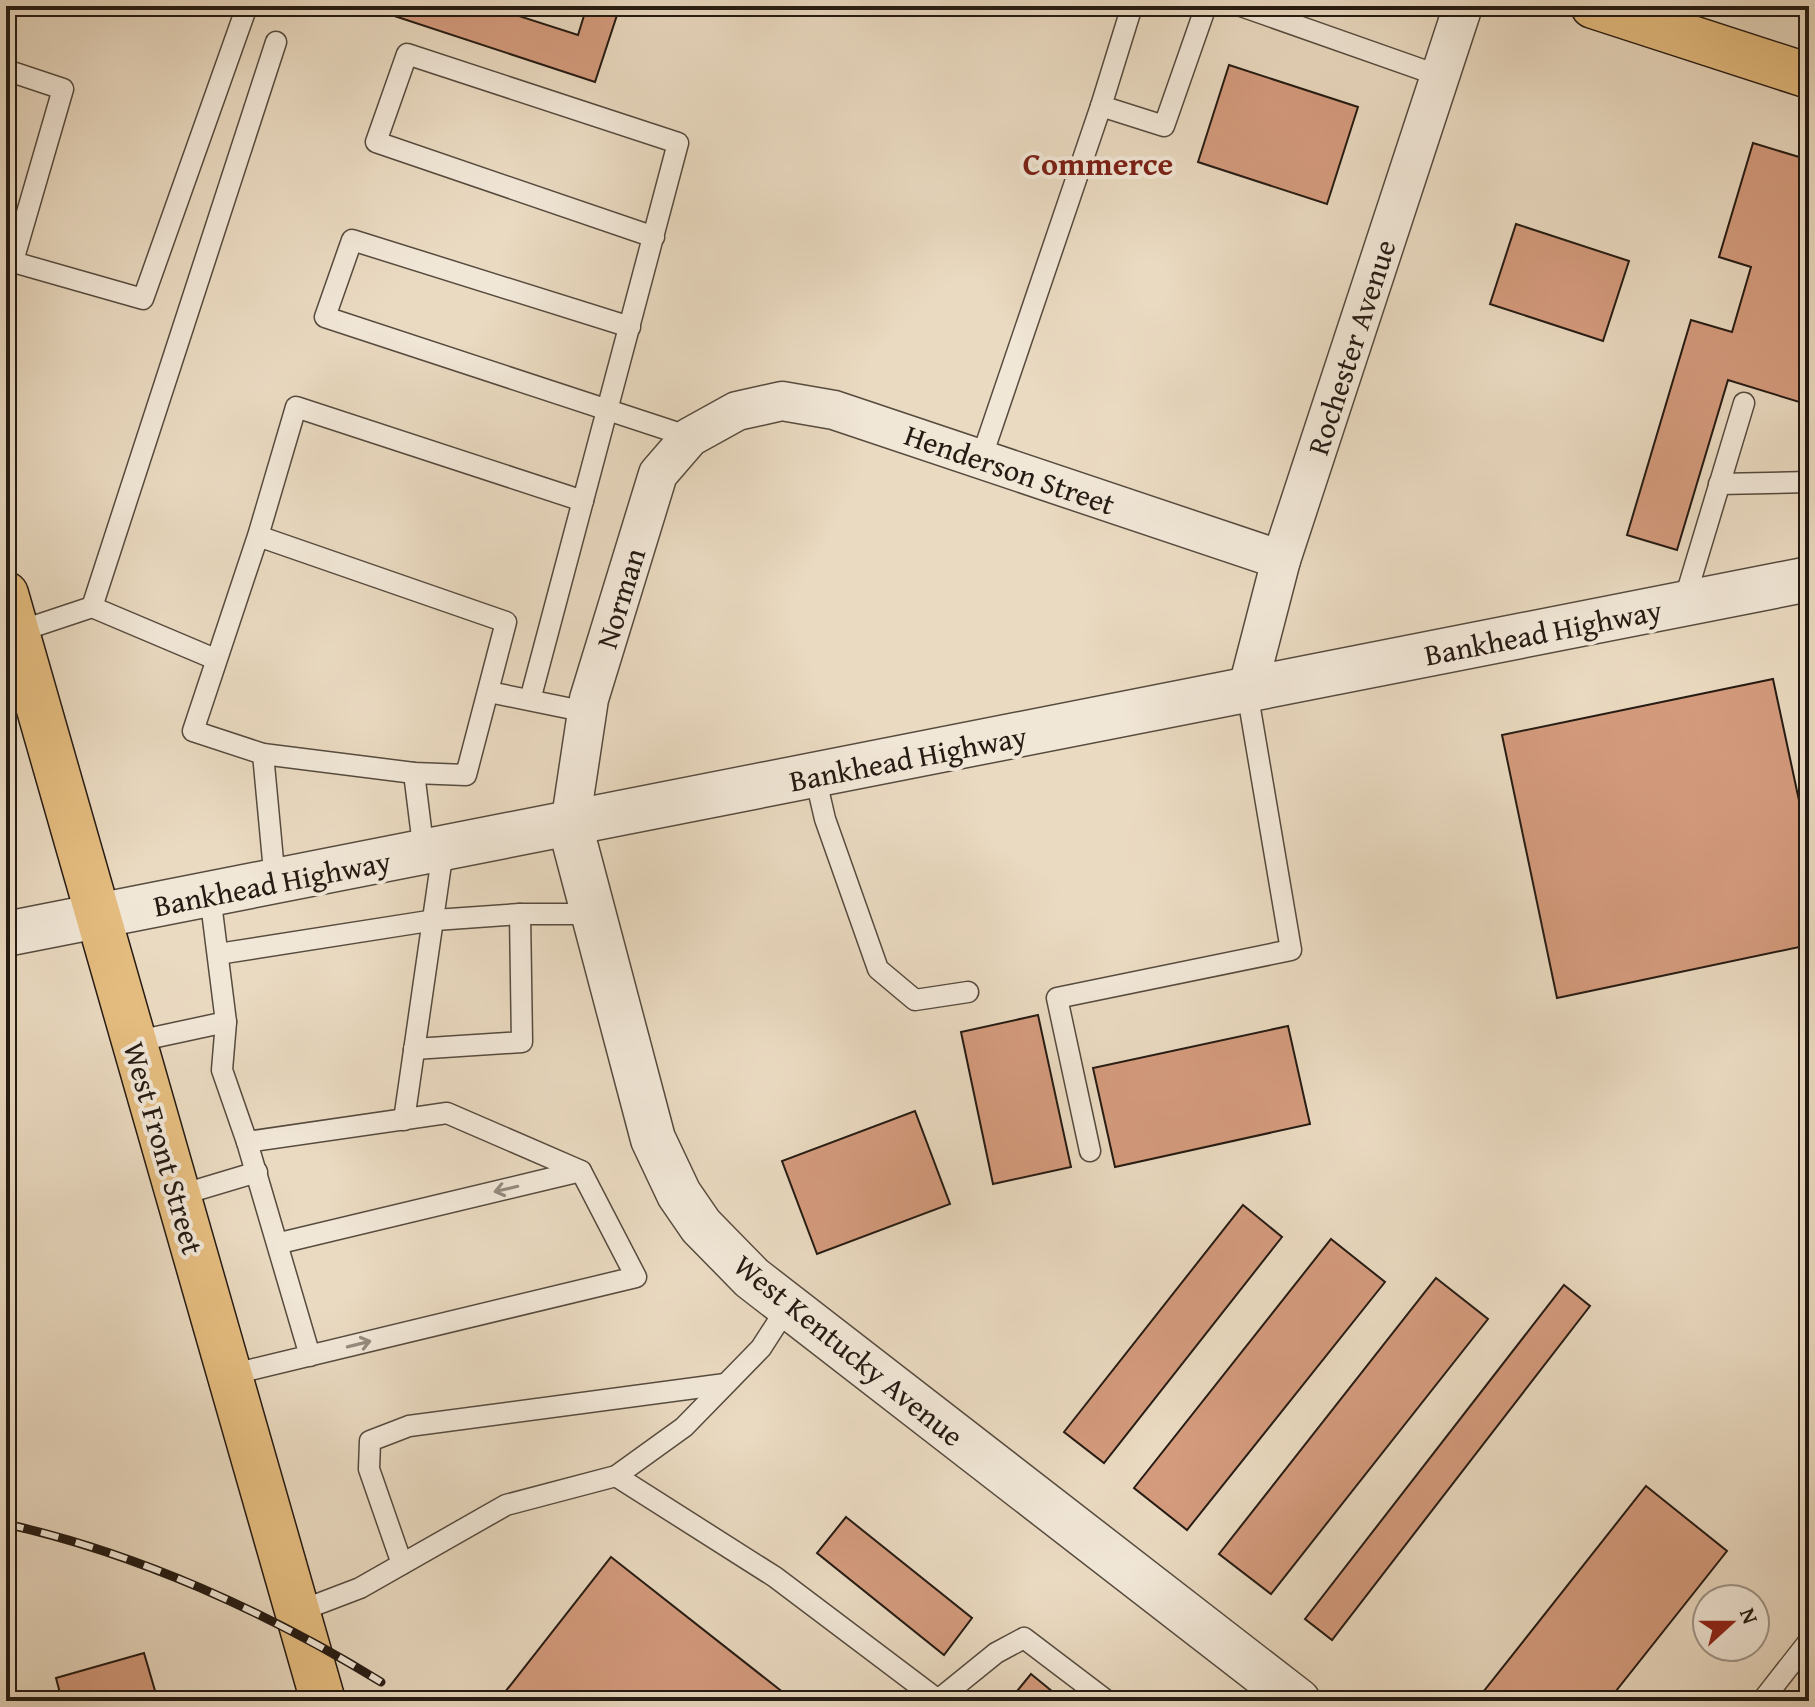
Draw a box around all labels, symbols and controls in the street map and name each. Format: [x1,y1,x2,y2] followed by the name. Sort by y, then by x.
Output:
[1023,140,1173,187] district label: Commerce
[1295,234,1407,460] street label: Rochester Avenue
[899,412,1121,526] street label: Henderson Street
[584,542,656,654] street label: Norman
[1420,587,1666,677] street label: Bankhead Highway
[785,713,1031,803] street label: Bankhead Highway
[149,838,395,928] street label: Bankhead Highway
[113,1037,215,1260] street label: West Front Street
[493,1182,519,1197] one-way arrow
[724,1243,974,1457] street label: West Kentucky Avenue
[346,1335,372,1350] one-way arrow
[1691,1583,1771,1663] north arrow
[1732,1603,1767,1629] text: N

